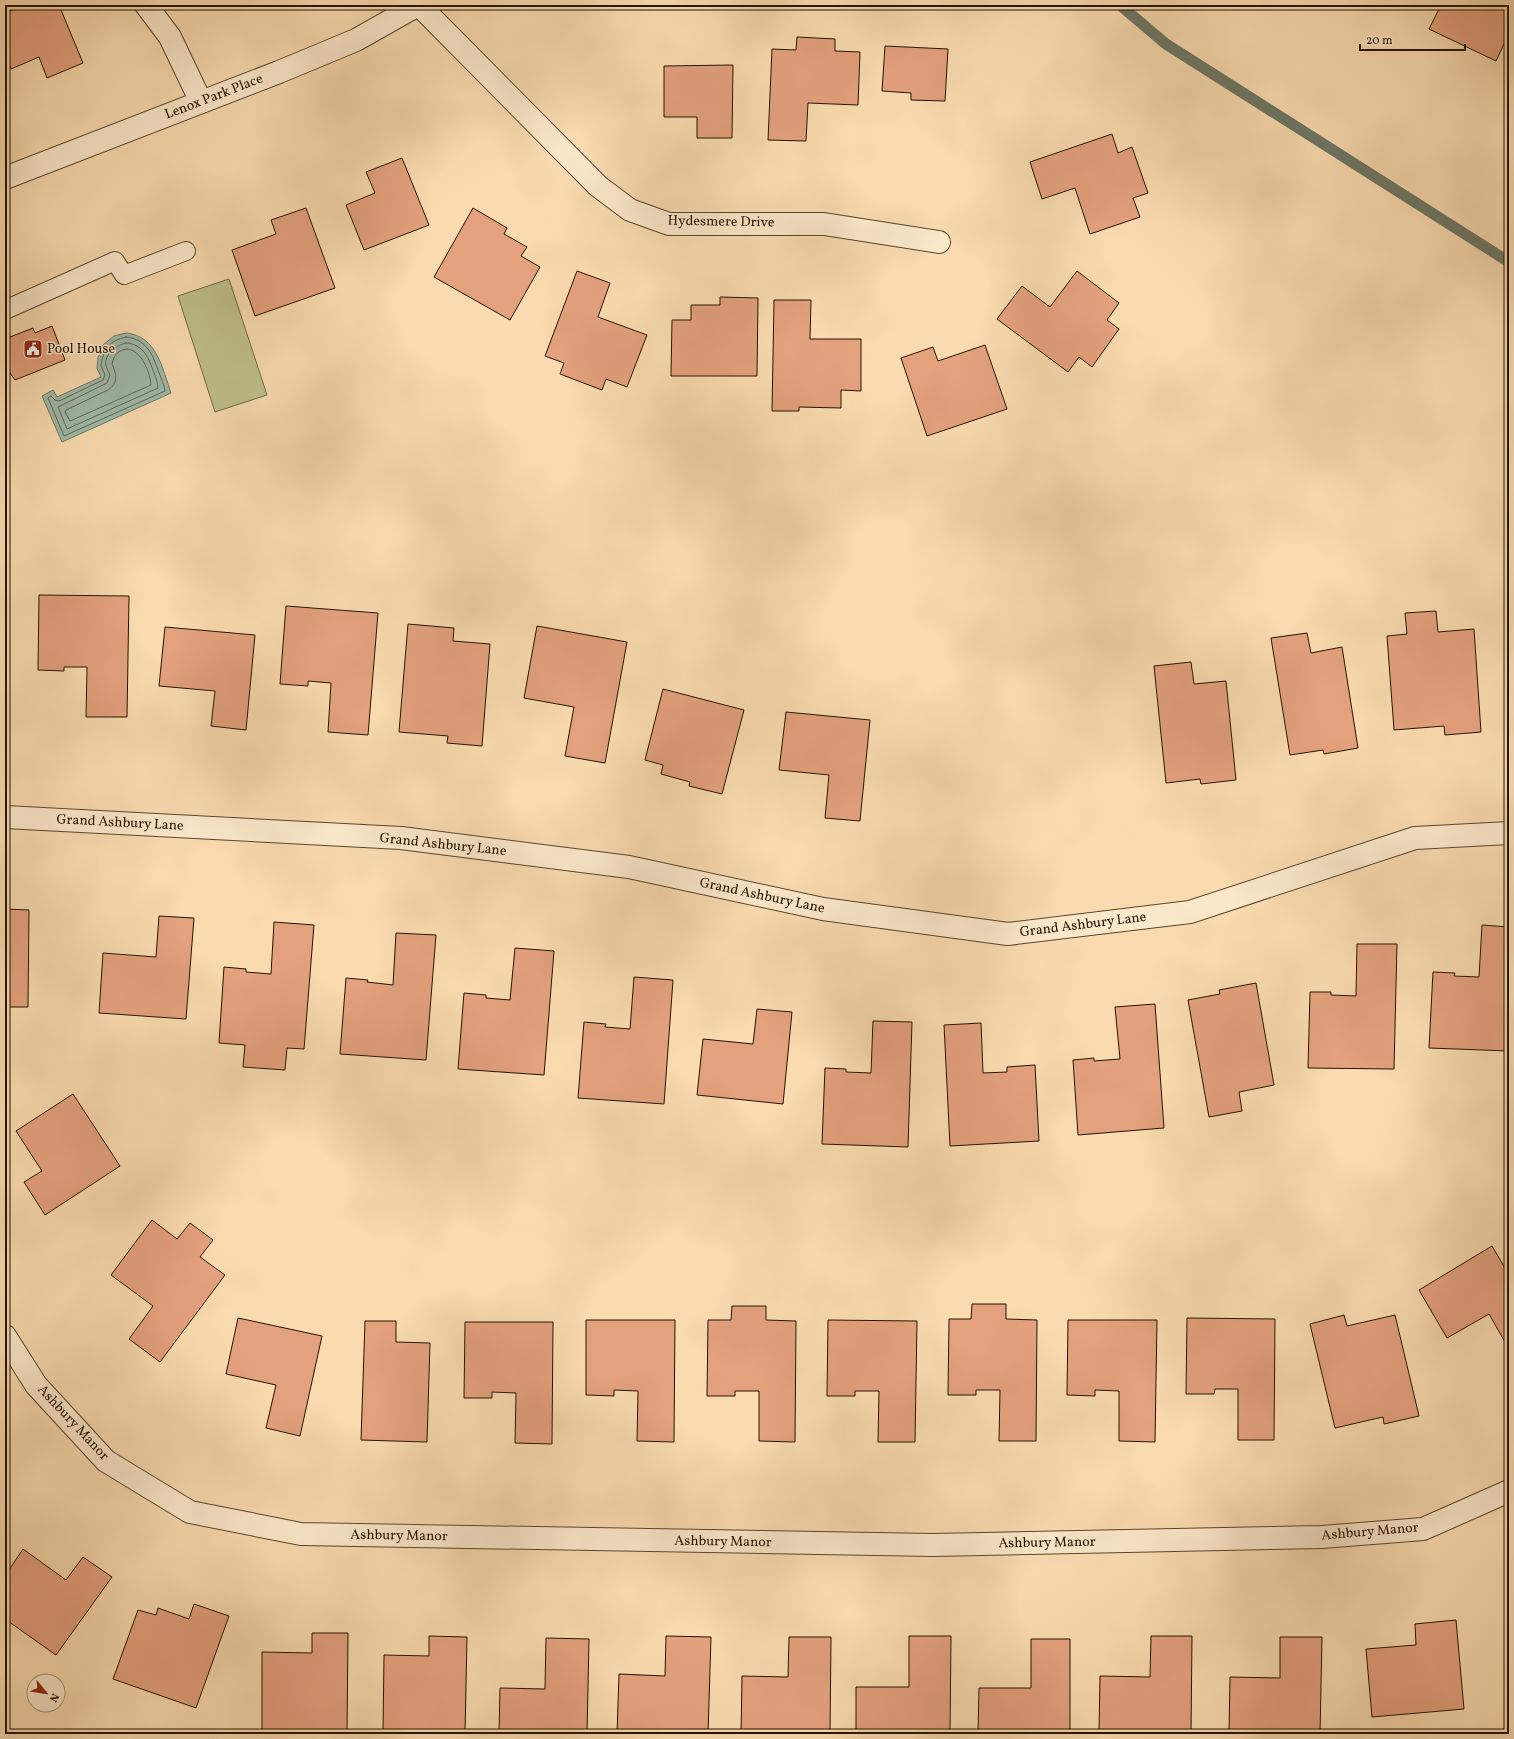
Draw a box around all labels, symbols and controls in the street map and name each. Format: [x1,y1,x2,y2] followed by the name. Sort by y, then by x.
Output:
[1360,26,1465,52] scale bar
[1366,33,1393,49] text: 20 m
[162,69,266,124] street label: Lenox Park Place
[667,212,775,232] street label: Hydesmere Drive
[22,338,44,360] public building icon: Pool House
[47,340,115,359] place label: Pool House
[56,810,185,836] street label: Grand Ashbury Lane
[379,829,508,861] street label: Grand Ashbury Lane
[698,873,827,919] street label: Grand Ashbury Lane
[1019,908,1148,942] street label: Grand Ashbury Lane
[33,1381,113,1465] street label: Ashbury Manor
[1321,1518,1419,1546] street label: Ashbury Manor
[350,1526,448,1546] street label: Ashbury Manor
[674,1532,772,1552] street label: Ashbury Manor
[998,1533,1096,1553] street label: Ashbury Manor
[26,1673,66,1713] north arrow
[45,1690,62,1704] text: N

